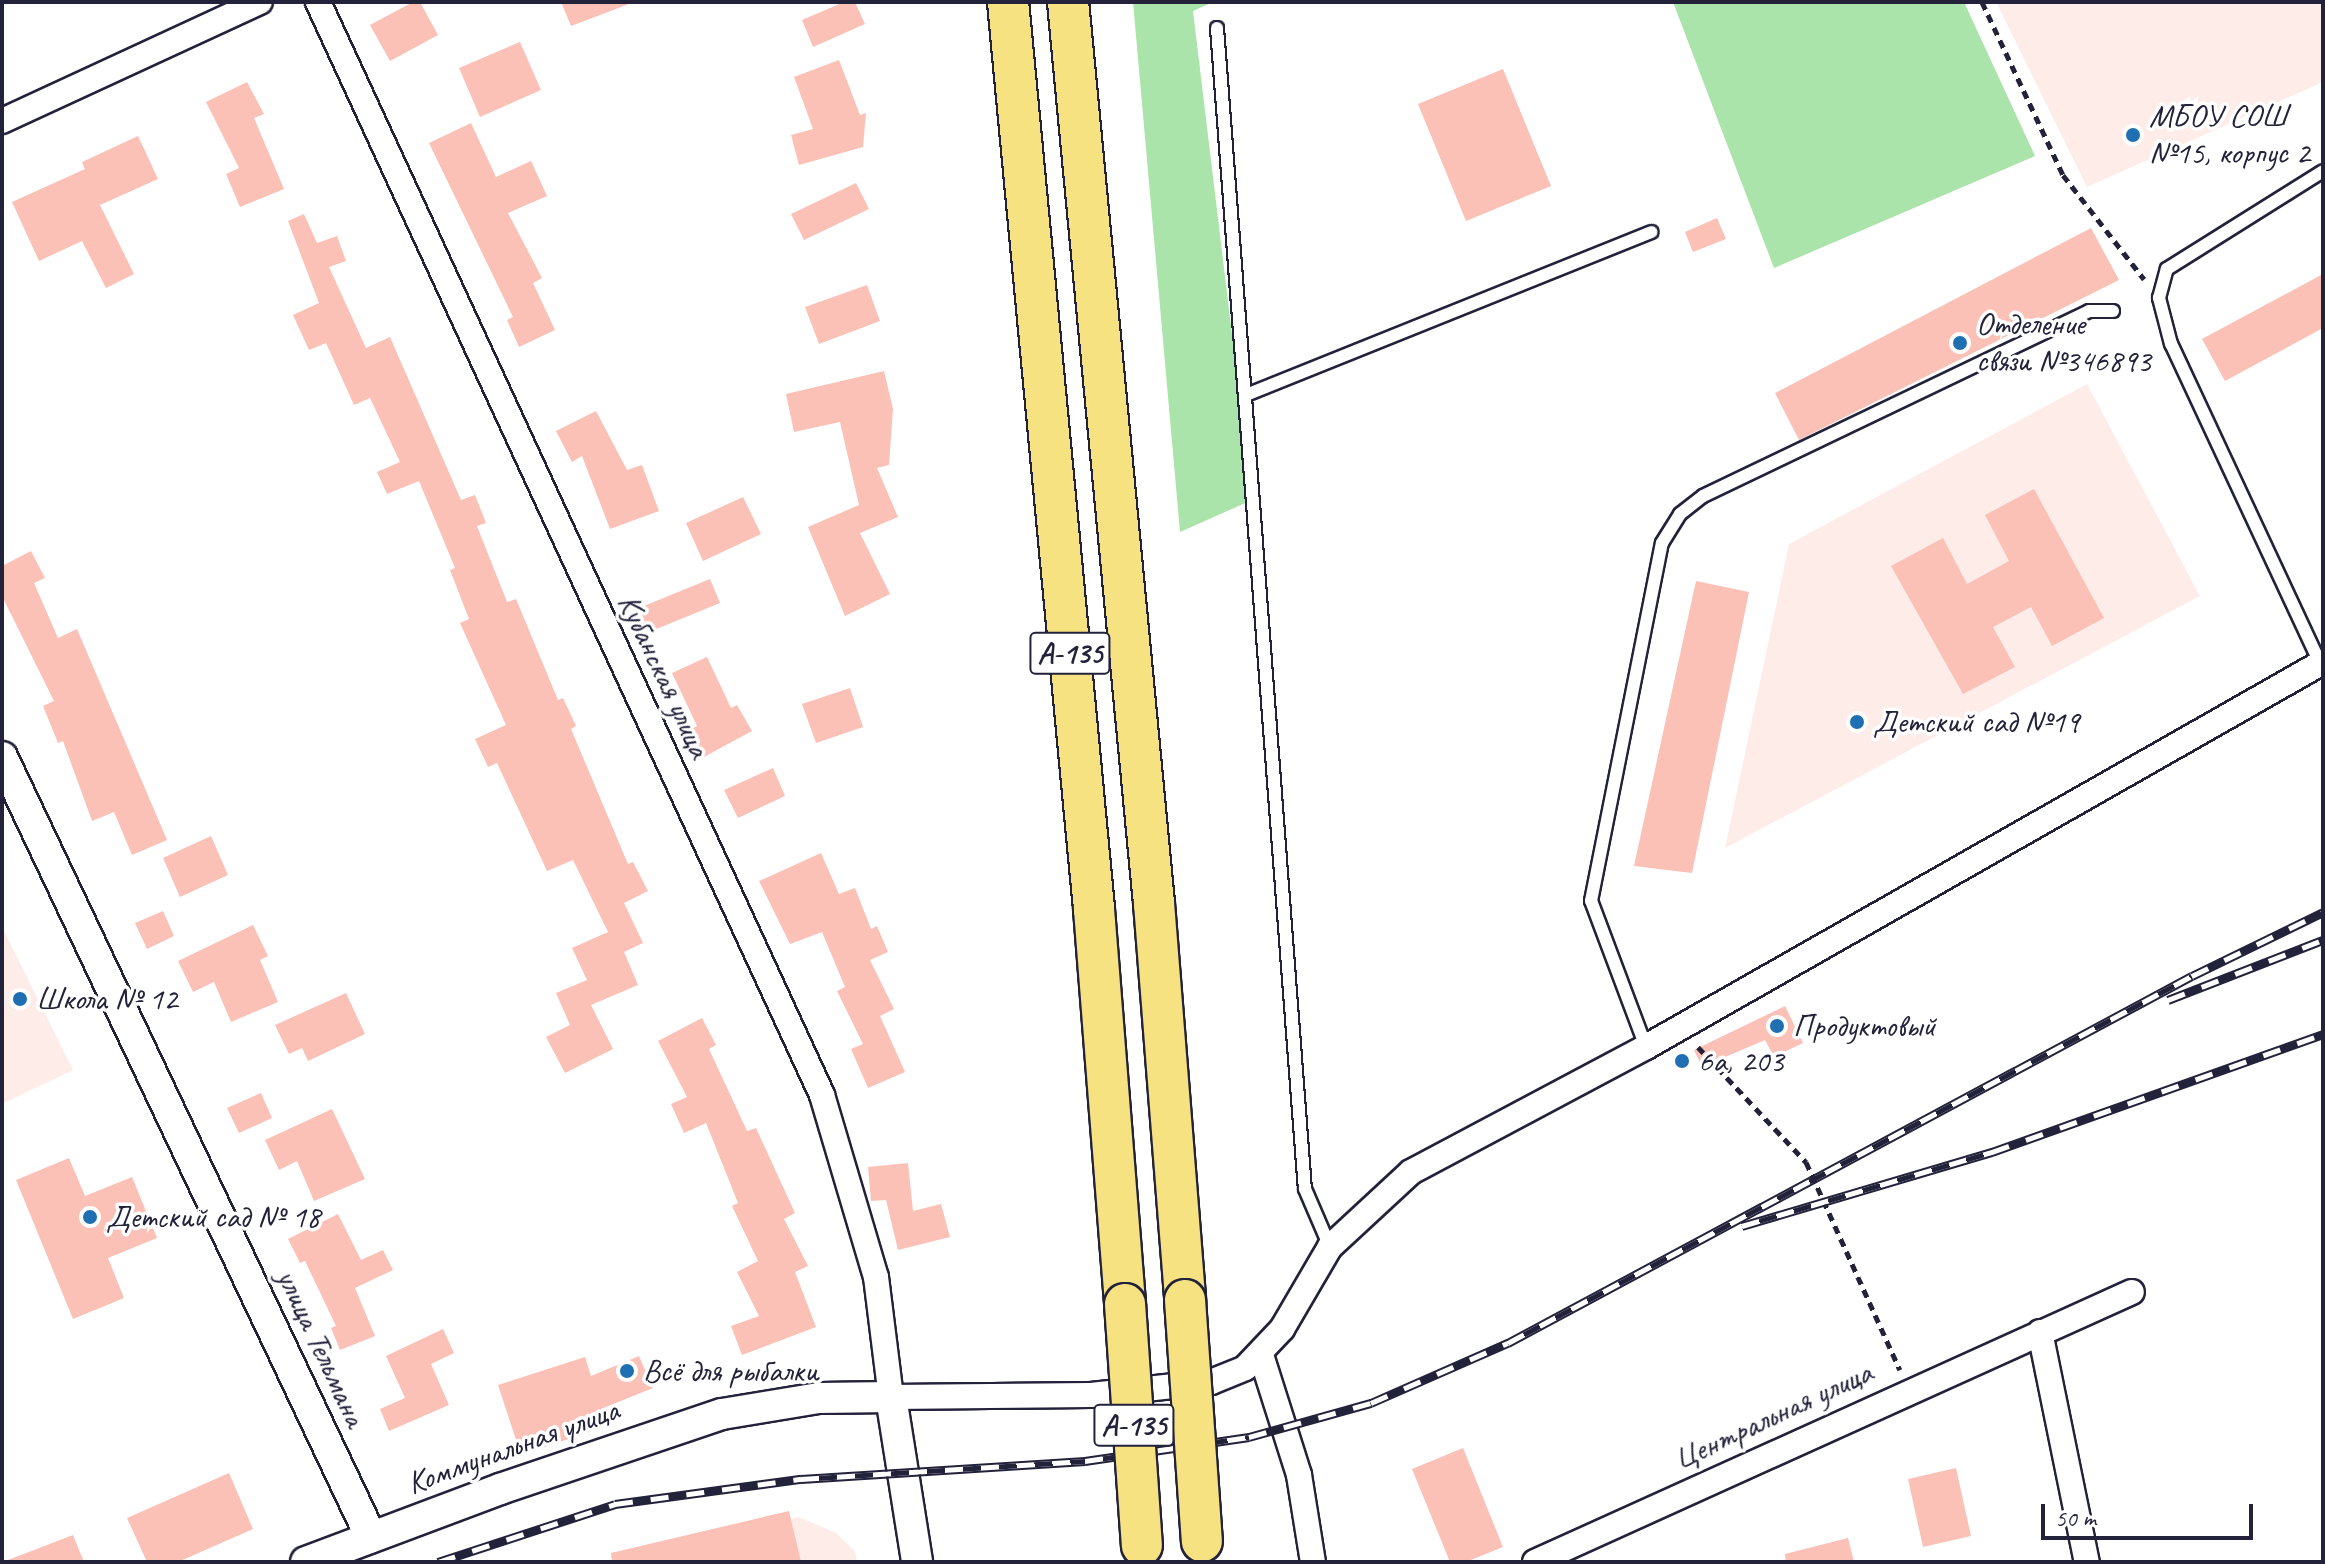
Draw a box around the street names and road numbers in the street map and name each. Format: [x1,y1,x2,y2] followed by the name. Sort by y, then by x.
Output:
[609,587,719,765] street label: Кубанская улица
[1028,627,1112,679] road number: А-135
[268,1265,374,1431] street label: улица Тельмана
[1667,1353,1879,1479] street label: Центральная улица
[401,1391,625,1503] street label: Коммунальная улица
[1092,1399,1176,1451] road number: А-135

